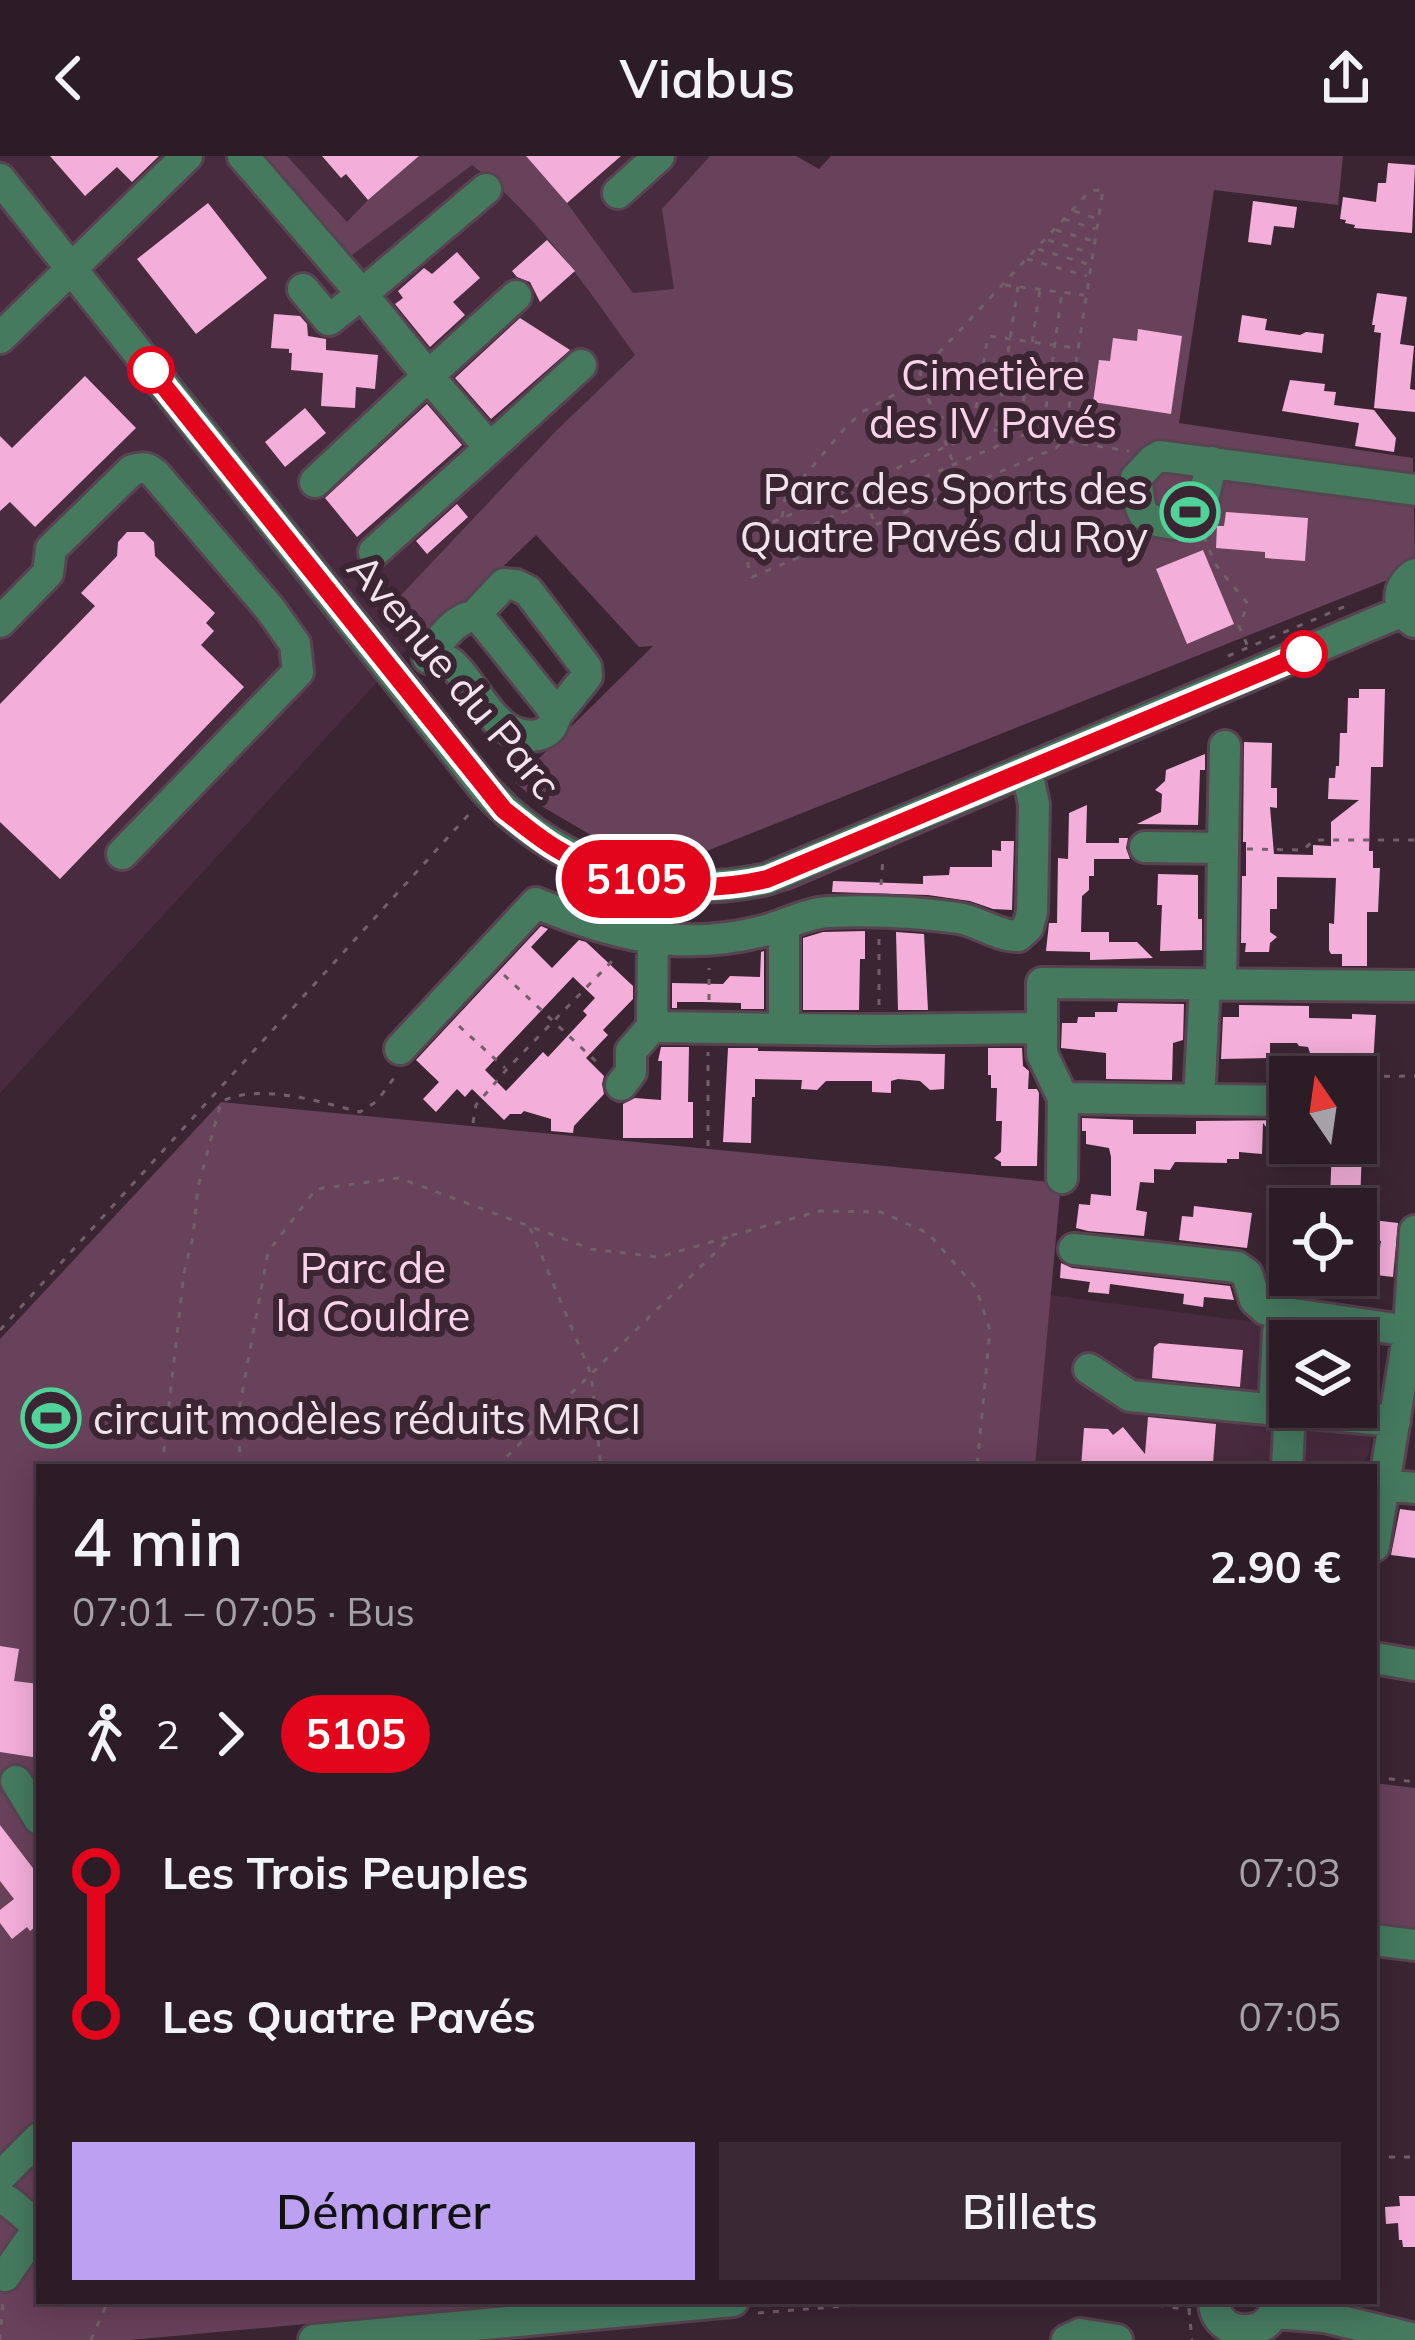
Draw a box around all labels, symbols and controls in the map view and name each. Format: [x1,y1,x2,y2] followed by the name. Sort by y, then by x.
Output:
[620,44,796,112] text: Viabus
[36,45,102,111] icon: back
[1313,45,1379,111] icon: share
[129,348,173,392] unlabelled marker
[869,348,1117,449] park label: Cimetière des IV Pavés
[740,462,1148,563] place label: Parc des Sports des Quatre Pavés du Roy
[1159,481,1221,543] sports icon: Parc des Sports des Quatre Pavés du Roy
[337,542,573,810] street label: Avenue du Parc
[1282,632,1326,676] unlabelled marker
[552,840,720,918] line badge: 5105
[586,852,686,905] text: 5105
[1269,1056,1377,1164] north arrow
[1269,1056,1377,1428] map controls
[1269,1188,1377,1296] button: locate
[276,1241,470,1342] park label: Parc de la Couldre
[1269,1320,1377,1428] button: layers
[20,1387,82,1449] sports icon: circuit modèles réduits MRCI
[93,1392,641,1445] place label: circuit modèles réduits MRCI
[72,1500,243,1583] text: 4 min
[1210,1538,1341,1594] text: 2.90 €
[72,1587,415,1636] text: 07:01 – 07:05 · Bus
[72,1701,138,1767] icon: walk
[197,1701,263,1767] icon: forward
[305,1707,406,1760] text: 5105
[156,1710,179,1759] text: 2
[162,1844,529,1900] text: Les Trois Peuples
[1239,1848,1341,1897] text: 07:03
[162,1988,536,2044] text: Les Quatre Pavés
[1239,1992,1341,2041] text: 07:05
[72,2142,695,2280] button: Démarrer
[719,2142,1341,2280] button: Billets

